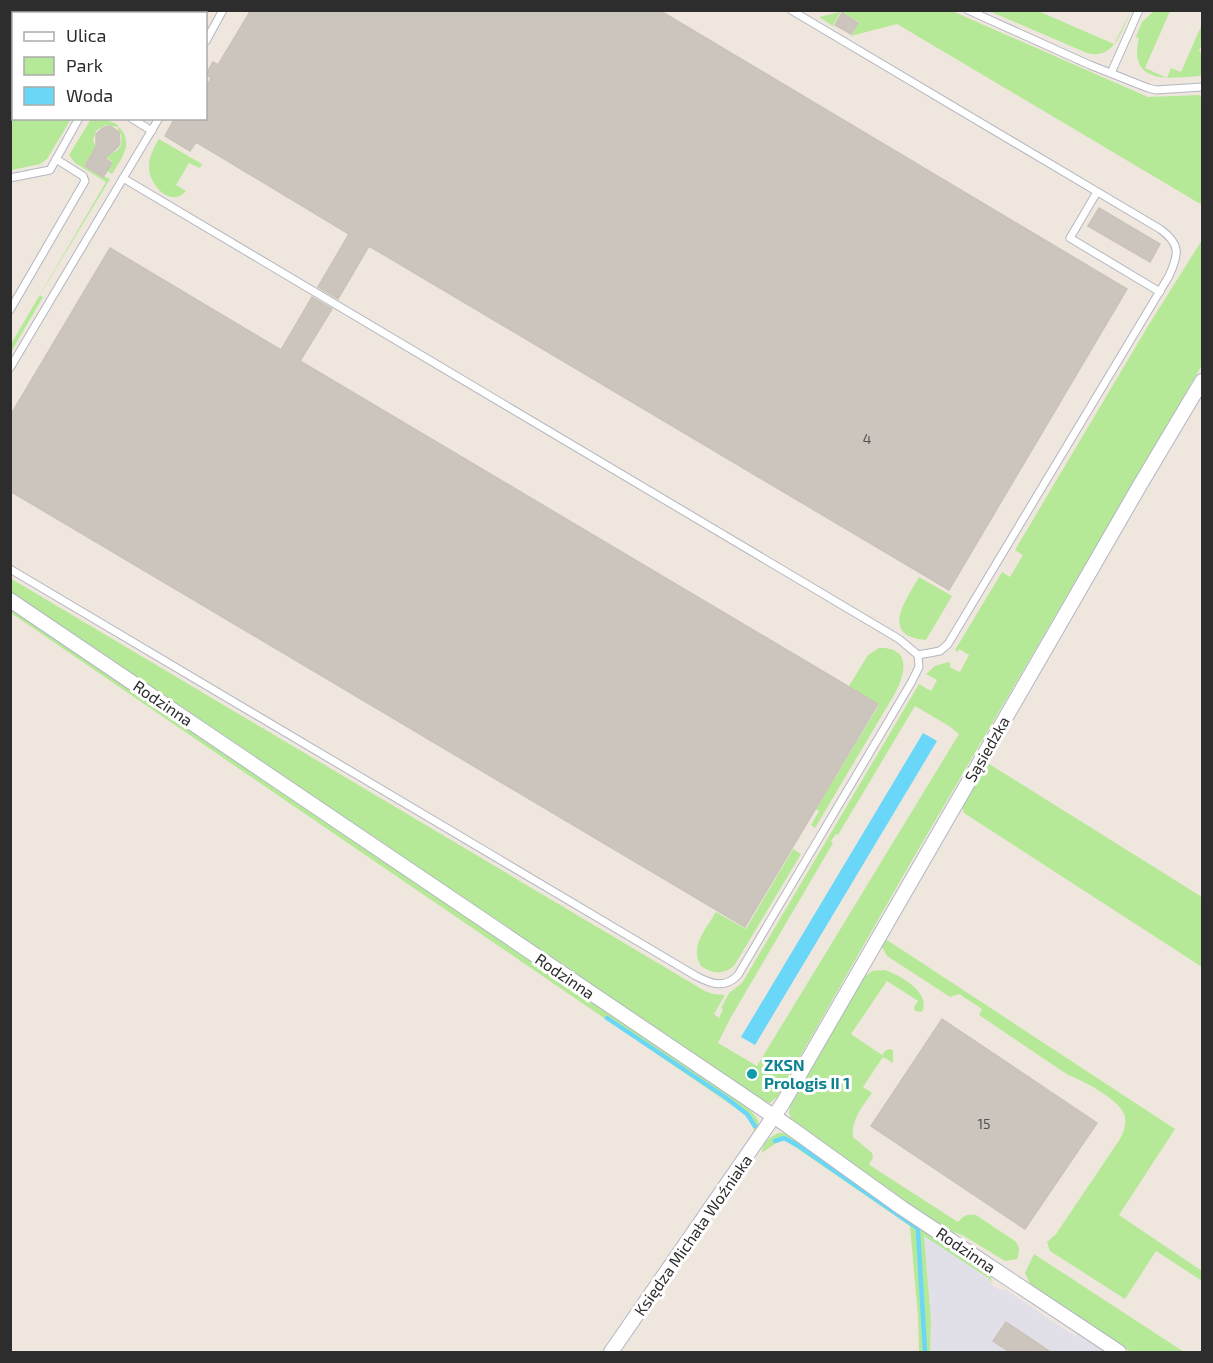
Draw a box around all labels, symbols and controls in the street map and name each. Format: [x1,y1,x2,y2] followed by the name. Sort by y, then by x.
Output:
[12,12,207,120] legend
[66,24,106,46] text: Ulica
[66,54,103,76] text: Park
[66,84,113,106] text: Woda
[863,430,871,447] house number: 4
[130,676,197,729] street label: Rodzinna
[960,713,1013,785] street label: Sąsiedzka
[532,949,599,1002] street label: Rodzinna
[764,1055,850,1092] place label: ZKSN Prologis II 1
[745,1067,759,1081] marker: ZKSN Prologis II 1
[977,1115,991,1132] house number: 15
[630,1151,755,1319] street label: Księdza Michała Woźniaka
[933,1223,1000,1276] street label: Rodzinna

